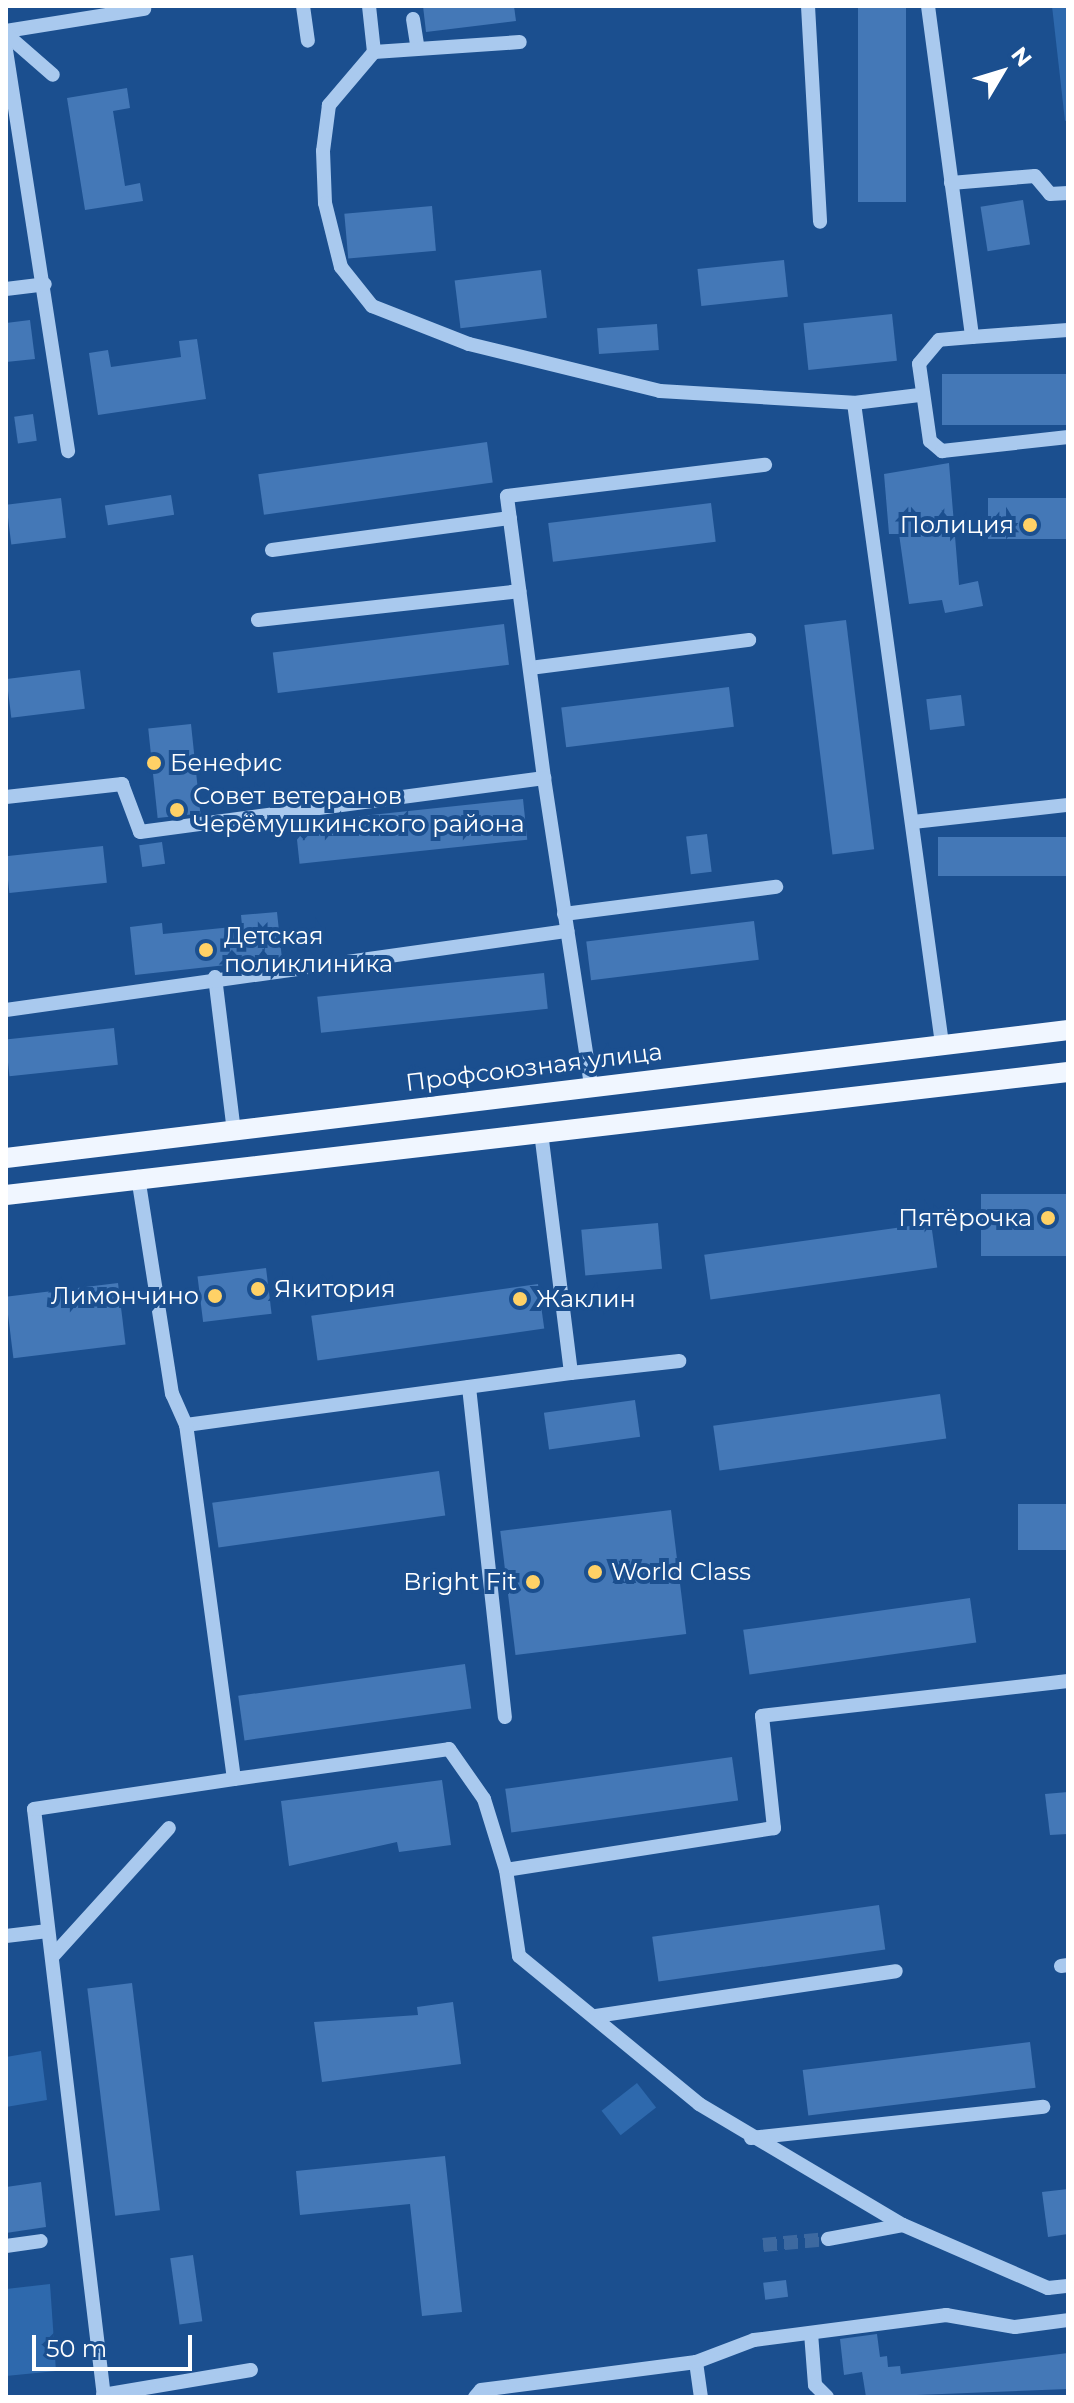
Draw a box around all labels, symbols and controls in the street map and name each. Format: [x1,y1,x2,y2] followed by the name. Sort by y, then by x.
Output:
[962,32,1042,112] north arrow
[1005,42,1037,72] text: N
[900,511,1014,539] place label: Полиция
[1021,516,1039,534] marker: Полиция
[170,749,282,777] place label: Бенефис
[145,754,163,772] marker: Бенефис
[193,782,525,838] place label: Совет ветеранов Черёмушкинского района
[168,801,186,819] marker: Совет ветеранов Черёмушкинского района
[224,922,393,978] place label: Детская поликлиника
[195,939,217,961] marker: Детская поликлиника
[404,1037,664,1097] street label: Профсоюзная улица
[898,1204,1032,1232] place label: Пятёрочка
[1039,1209,1057,1227] marker: Пятёрочка
[274,1275,396,1303] place label: Якитория
[249,1280,267,1298] marker: Якитория
[51,1282,199,1310] place label: Лимончино
[536,1285,636,1313] place label: Жаклин
[206,1287,224,1305] marker: Лимончино
[511,1290,529,1308] marker: Жаклин
[611,1558,751,1586] place label: World Class
[586,1563,604,1581] marker: World Class
[403,1568,517,1596] place label: Bright Fit
[524,1573,542,1591] marker: Bright Fit
[36,2319,196,2369] scale bar
[46,2334,107,2363] text: 50 m

